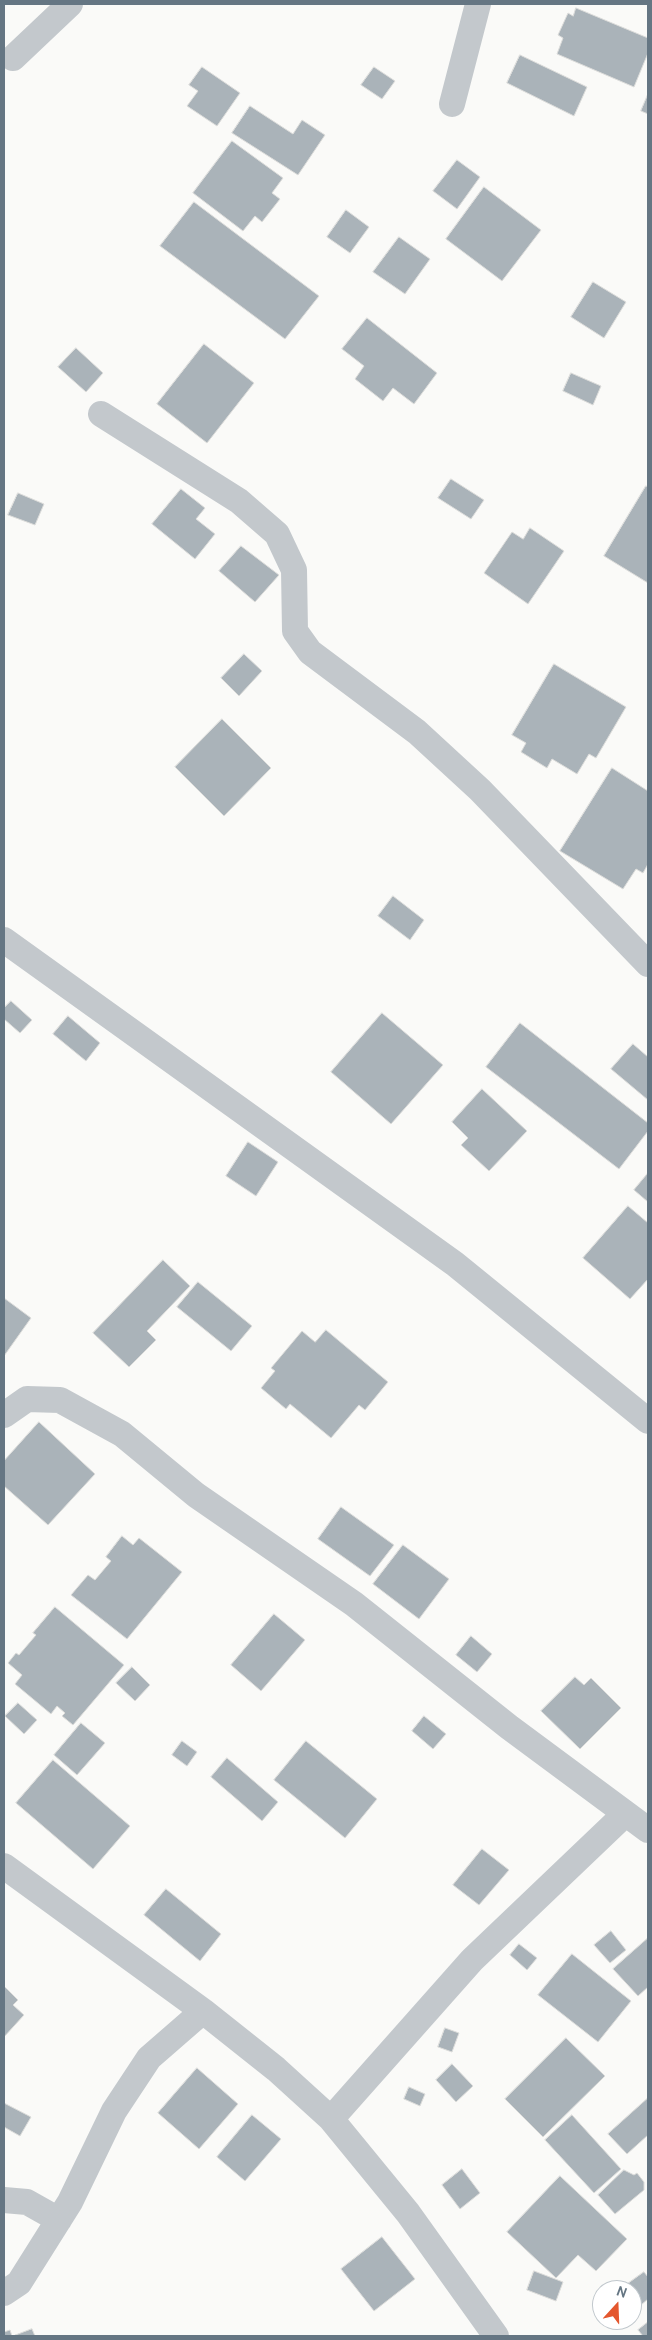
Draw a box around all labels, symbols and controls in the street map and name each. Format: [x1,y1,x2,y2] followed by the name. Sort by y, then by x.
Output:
[592,2280,642,2330] north arrow
[614,2282,630,2302] text: N

